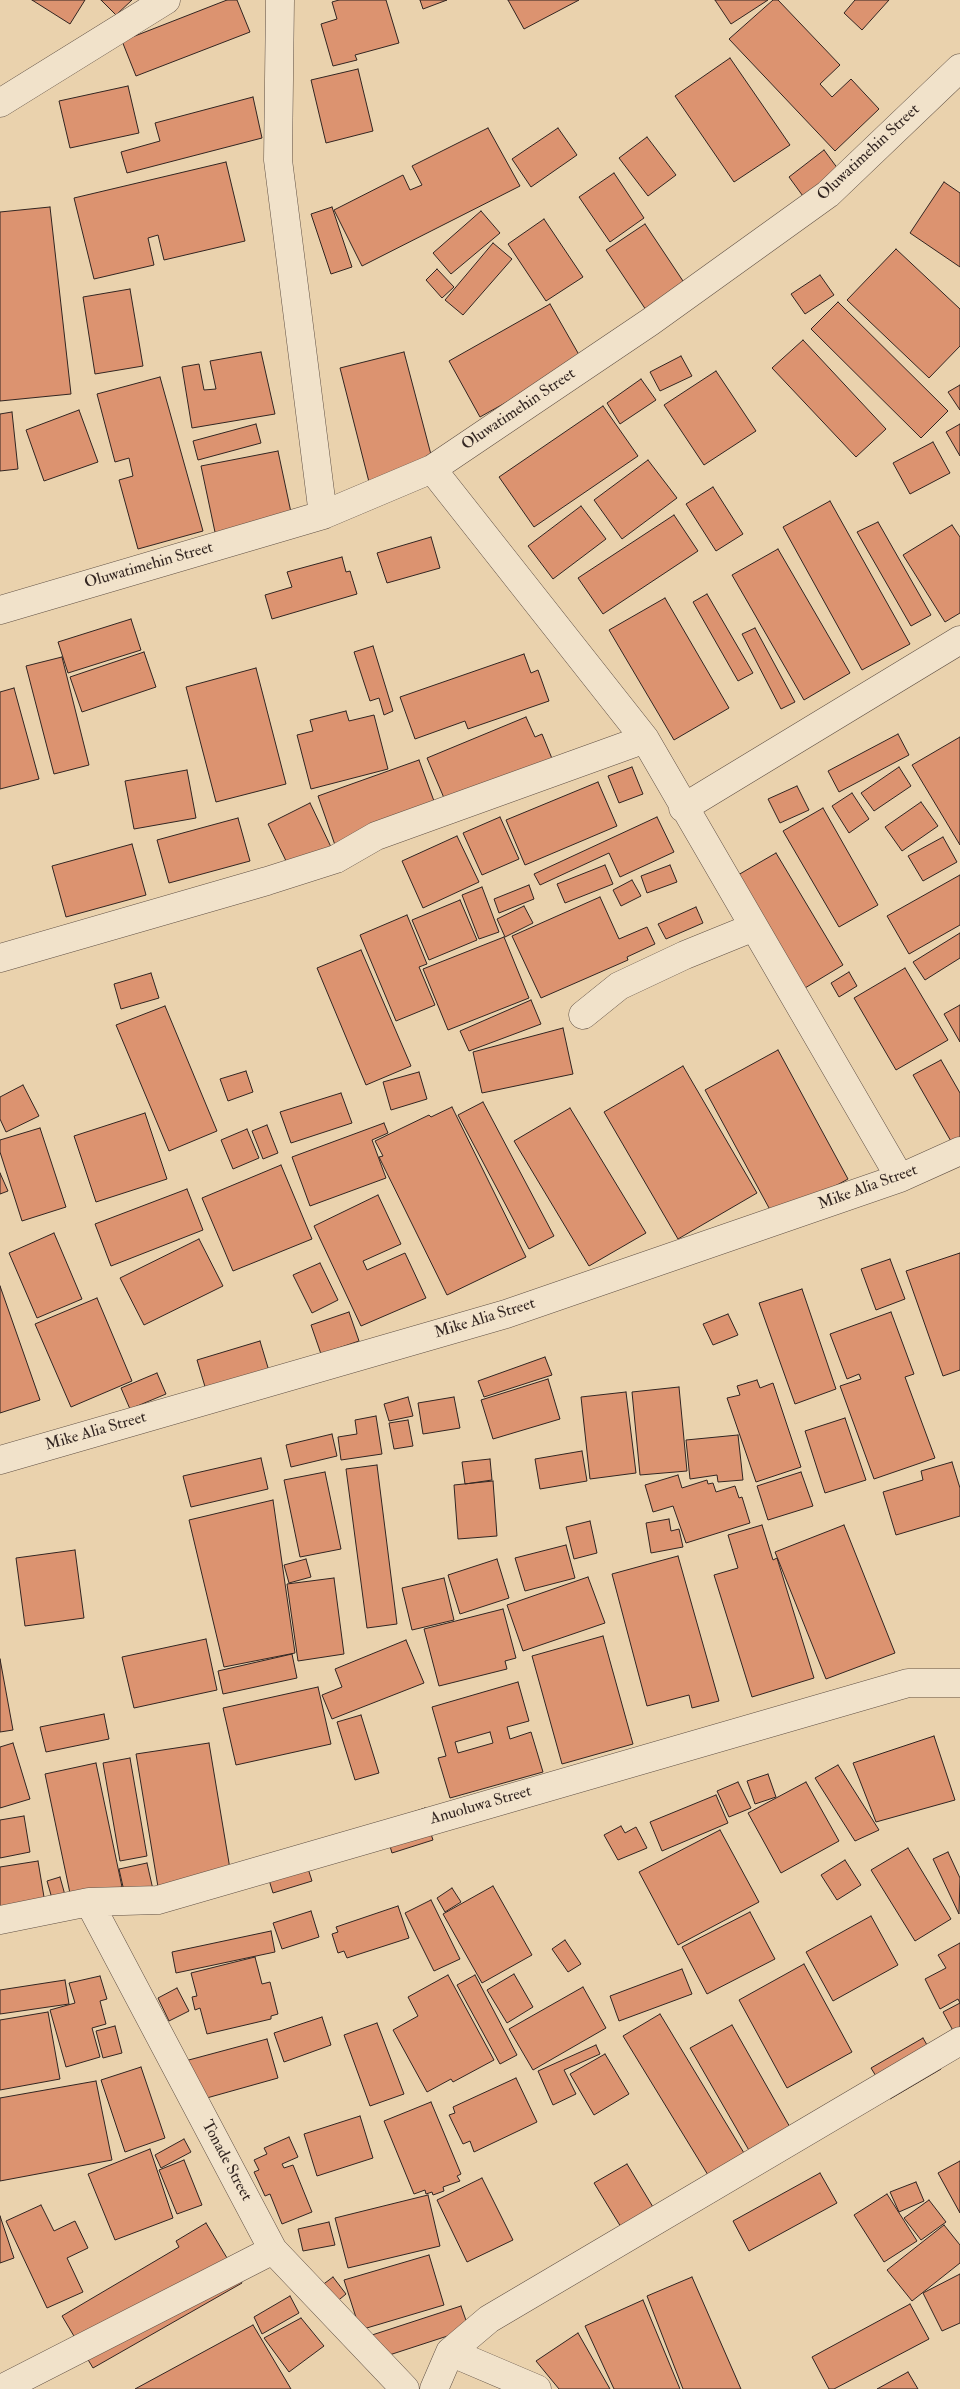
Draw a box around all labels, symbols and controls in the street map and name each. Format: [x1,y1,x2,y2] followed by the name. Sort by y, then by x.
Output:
[814,101,924,205] street label: Oluwatimehin Street
[459,365,579,455] street label: Oluwatimehin Street
[82,538,216,594] street label: Oluwatimehin Street
[816,1161,920,1215] street label: Mike Alia Street
[432,1295,538,1343] street label: Mike Alia Street
[43,1408,149,1456] street label: Mike Alia Street
[428,1782,534,1830] street label: Anuoluwa Street
[197,2117,255,2205] street label: Tonade Street

